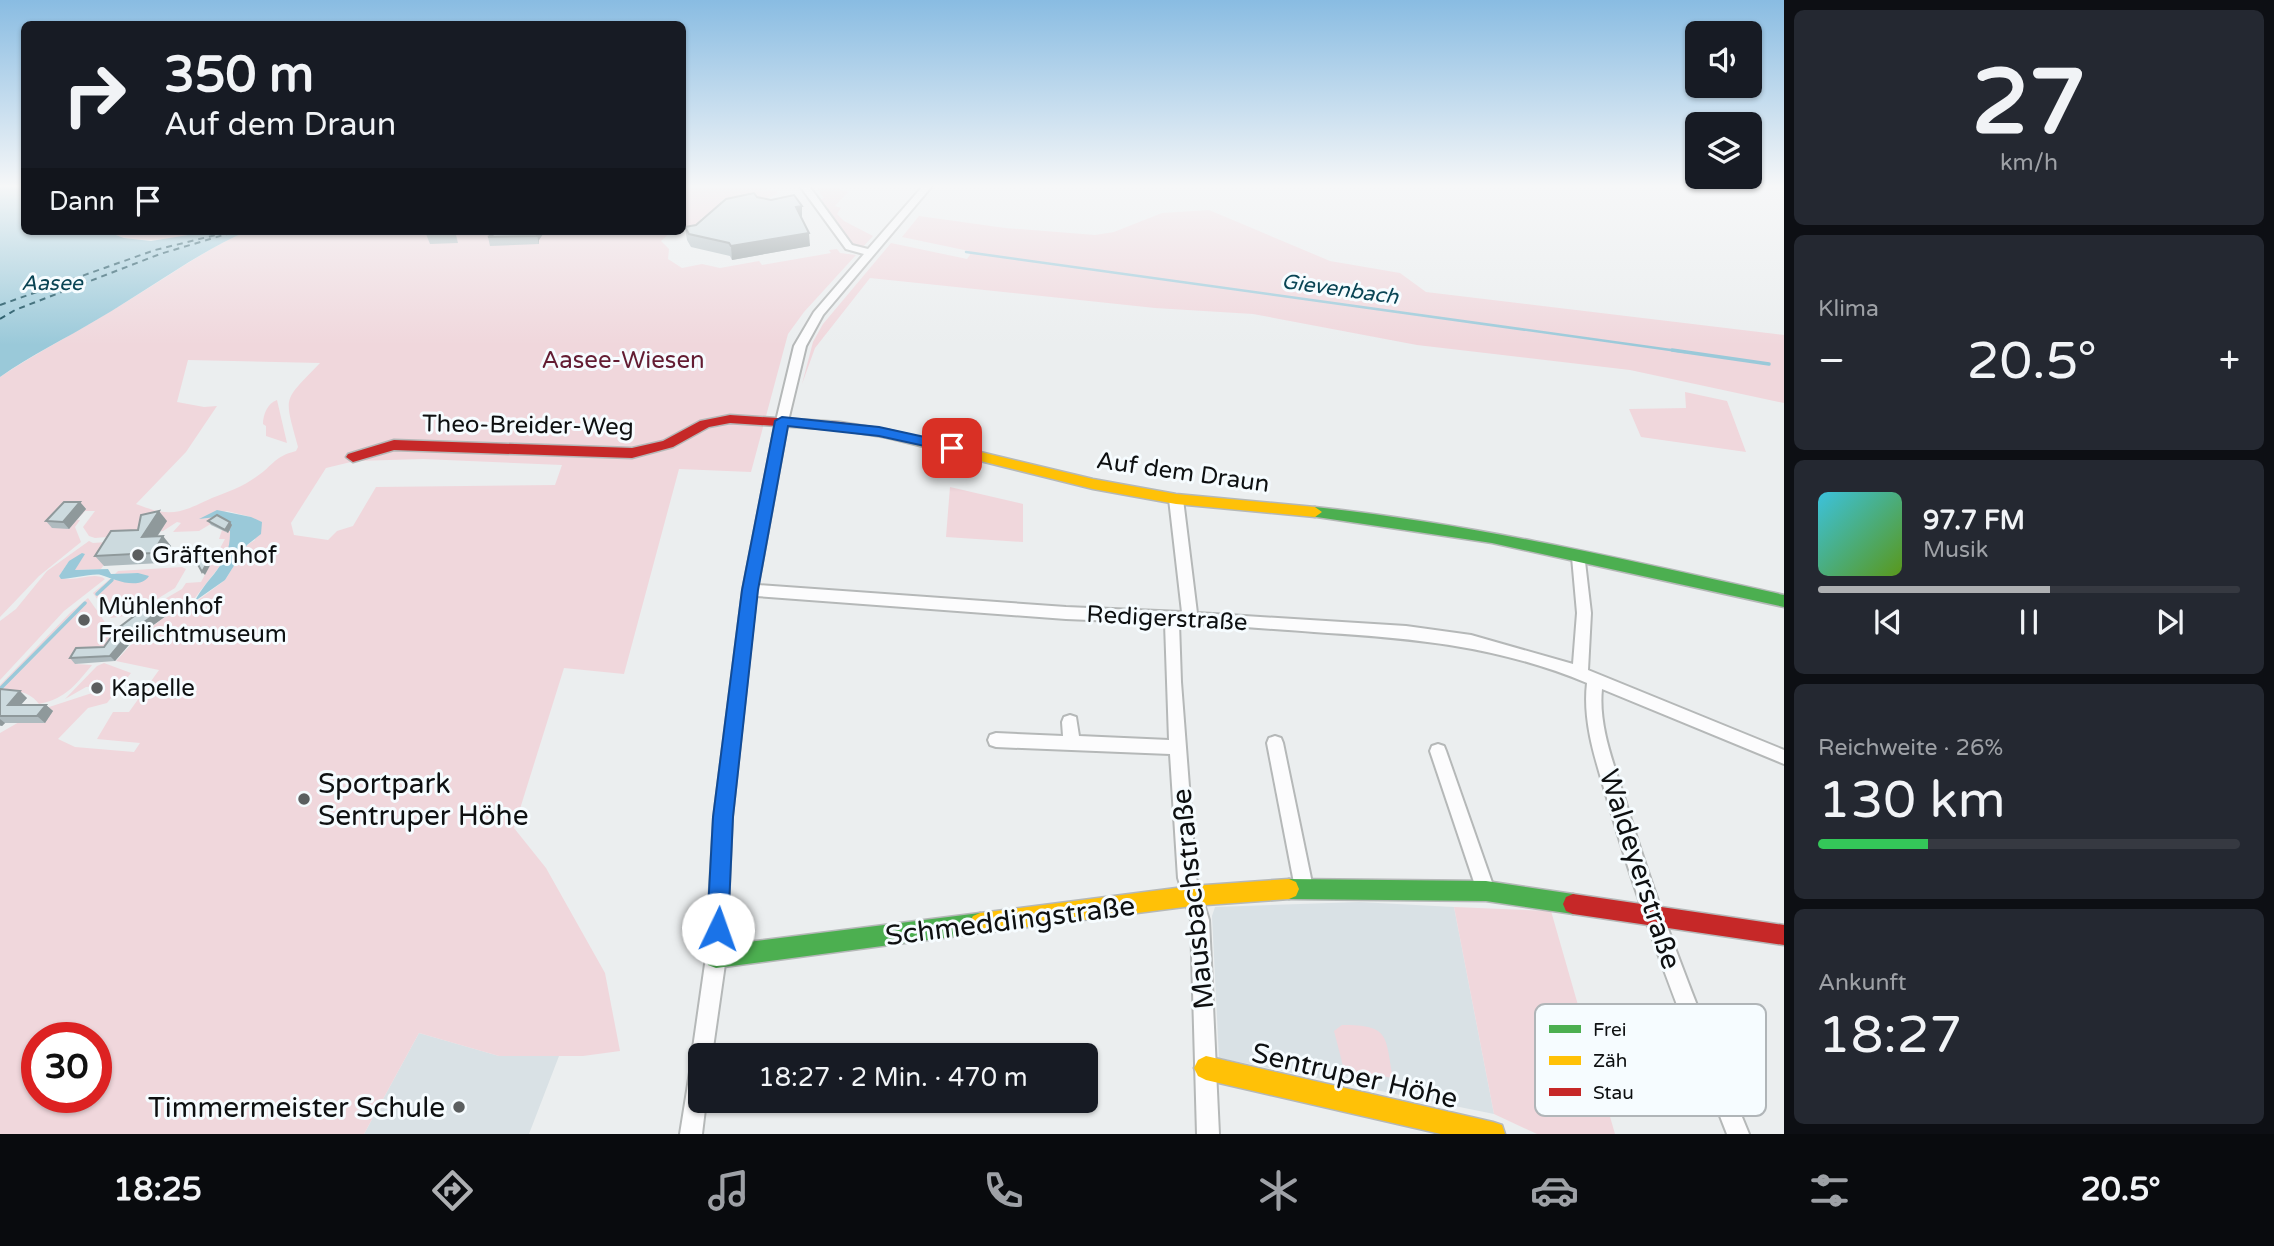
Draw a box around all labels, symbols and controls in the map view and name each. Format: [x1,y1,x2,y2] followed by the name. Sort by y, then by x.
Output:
[1685,21,1762,189] map controls
[1685,21,1762,98] button: sound
[164,46,314,105] text: 350 m
[1972,48,2086,158] text: 27
[49,49,140,140] icon: right
[164,106,396,144] text: Auf dem Draun
[1685,112,1762,189] button: layers
[2000,149,2058,177] text: km/h
[129,182,167,220] icon: arrive
[49,186,115,217] text: Dann
[1280,269,1401,310] water label: Gievenbach
[21,271,84,296] water label: Aasee
[1818,295,1879,323] text: Klima
[1967,330,2097,393] text: 20.5°
[1818,338,1845,384] text: −
[2219,338,2240,384] text: +
[541,346,705,375] park label: Aasee-Wiesen
[422,409,634,442] street label: Theo-Breider-Weg
[922,418,982,478] pin
[933,429,971,467] icon: arrive
[1095,446,1271,499] street label: Auf dem Draun
[1923,505,2025,536] text: 97.7 FM
[1923,536,1988,564] text: Musik
[152,541,278,570] place label: Gräftenhof
[130,547,146,563] marker: Gräftenhof
[98,592,287,649] place label: Mühlenhof Freilichtmuseum
[1086,600,1248,637] street label: Redigerstraße
[1869,603,1907,641] icon: previous
[2010,603,2048,641] icon: pause
[2151,603,2189,641] icon: next
[76,612,92,628] marker: Mühlenhof Freilichtmuseum
[111,674,195,703] place label: Kapelle
[89,680,105,696] marker: Kapelle
[1818,734,2003,762] text: Reichweite · 26%
[1592,765,1688,973] street label: Waldeyerstraße
[318,767,528,833] place label: Sportpark Sentruper Höhe
[1818,769,2006,832] text: 130 km
[1164,787,1221,1011] street label: Mausbachstraße
[296,791,312,807] marker: Sportpark Sentruper Höhe
[883,889,1137,953] street label: Schmeddingstraße
[681,892,755,966] position arrow
[1818,969,1907,997] text: Ankunft
[1535,1004,1766,1116] legend
[1818,1004,1962,1067] text: 18:27
[1593,1019,1627,1041] text: Frei
[21,1022,112,1113] speed limit sign: 30
[1248,1036,1461,1116] street label: Sentruper Höhe
[1593,1050,1627,1072] text: Zäh
[758,1062,1028,1093] text: 18:27 · 2 Min. · 470 m
[1593,1082,1634,1104] text: Stau
[148,1091,445,1125] place label: Timmermeister Schule
[451,1099,467,1115] marker: Timmermeister Schule
[428,1166,477,1215] icon: directions
[704,1166,753,1215] icon: music
[979,1166,1028,1215] icon: phone
[1254,1166,1303,1215] icon: climate
[1530,1166,1579,1215] icon: car
[1805,1166,1854,1215] icon: filters
[113,1171,202,1209] text: 18:25
[2081,1171,2161,1209] text: 20.5°

